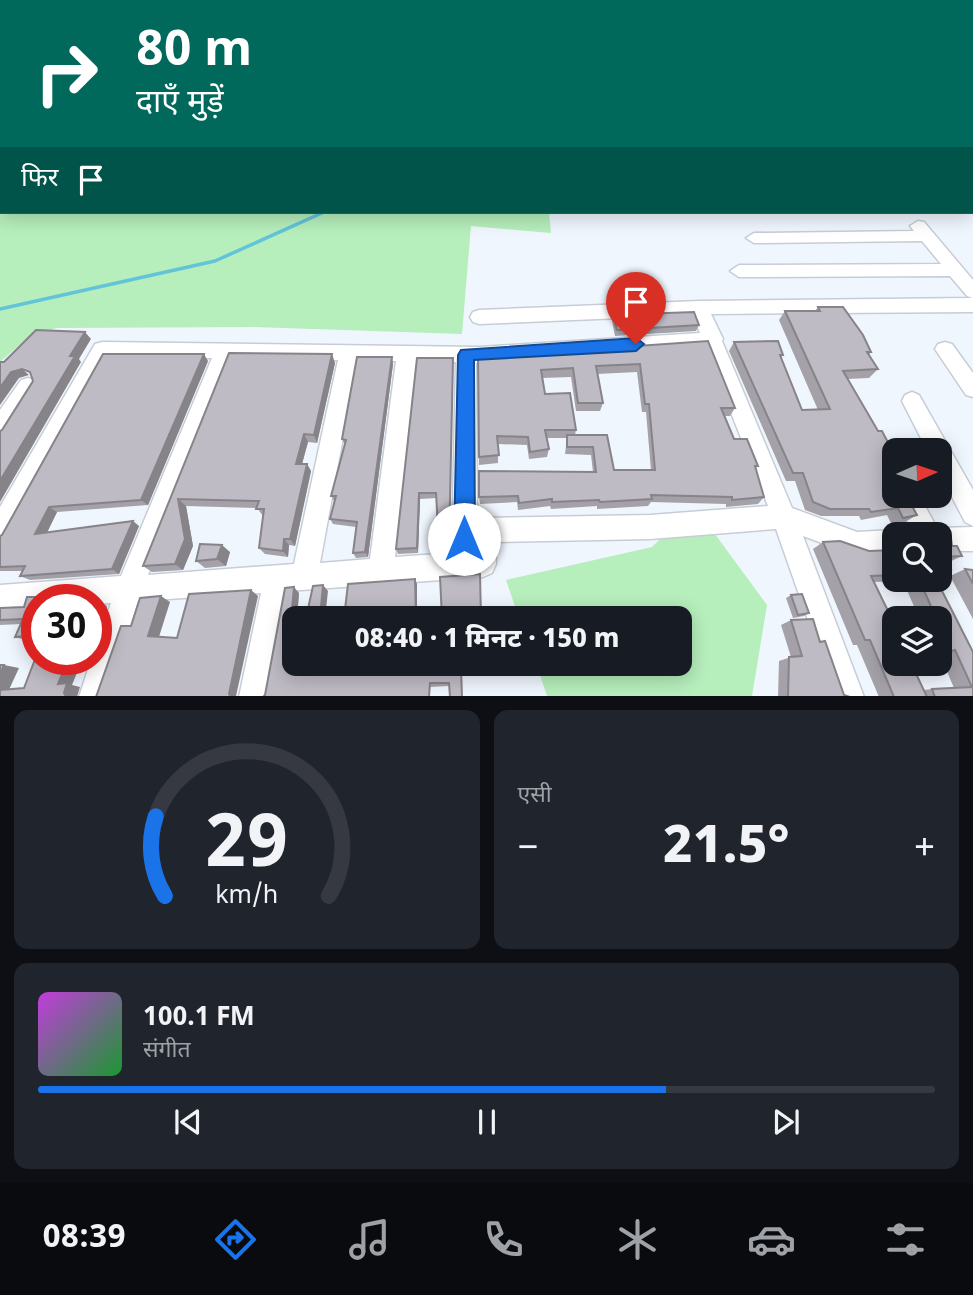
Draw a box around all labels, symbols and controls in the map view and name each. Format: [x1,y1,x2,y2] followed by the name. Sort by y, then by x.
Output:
[136,21,252,85] text: 80 m
[21,28,112,119] icon: right
[136,83,224,125] text: दाएँ मुड़ें
[72,161,110,199] icon: arrive
[21,163,58,197] text: फिर
[606,272,666,344] pin
[617,283,655,321] icon: arrive
[882,438,952,508] north arrow
[882,438,952,676] map controls
[427,502,501,576] position arrow
[882,522,952,592] button: search
[21,584,112,675] speed limit sign: 30
[882,606,952,676] button: layers
[355,624,619,658] text: 08:40 · 1 मिनट · 150 m
[518,781,552,811] text: एसी
[205,801,288,896] text: 29
[663,815,789,883] text: 21.5°
[518,825,538,875] text: −
[914,825,935,875] text: +
[215,880,278,912] text: km/h
[143,1002,255,1036] text: 100.1 FM
[143,1036,191,1066] text: संगीत
[169,1103,207,1141] icon: previous
[468,1103,506,1141] icon: pause
[767,1103,805,1141] icon: next
[211,1215,260,1264] icon: directions
[345,1215,394,1264] icon: music
[479,1215,528,1264] icon: phone
[613,1215,662,1264] icon: climate
[747,1215,796,1264] icon: car
[881,1215,930,1264] icon: filters
[43,1218,126,1260] text: 08:39

